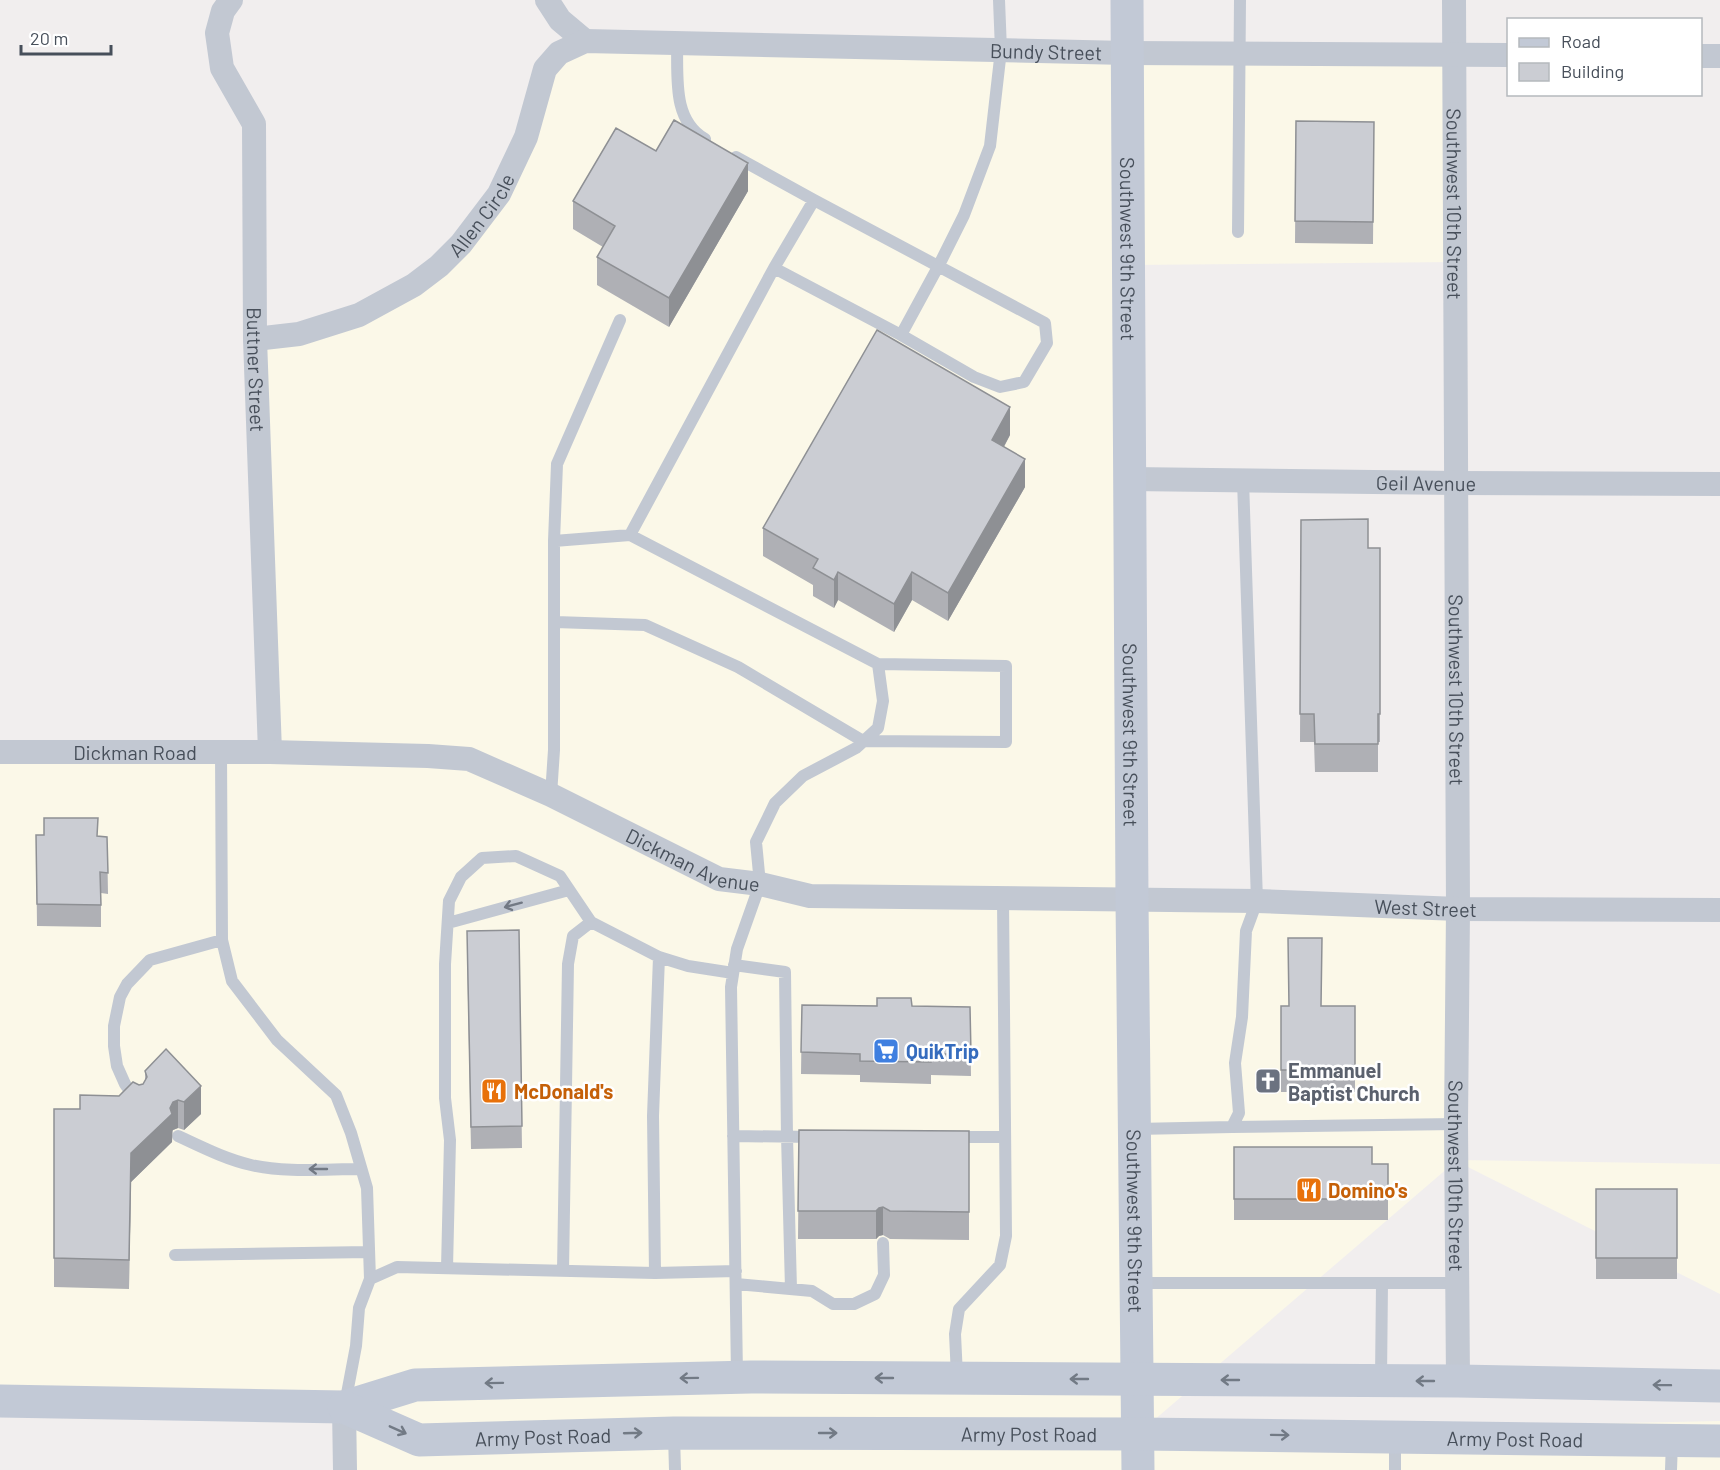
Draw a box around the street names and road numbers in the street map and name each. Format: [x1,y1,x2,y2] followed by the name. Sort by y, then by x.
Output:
[990,38,1103,64] street label: Bundy Street
[1442,108,1467,300] street label: Southwest 10th Street
[1116,157,1141,341] street label: Southwest 9th Street
[443,170,519,262] street label: Allen Circle
[243,307,270,433] street label: Buttner Street
[1376,470,1476,495] street label: Geil Avenue
[1445,594,1469,786] street label: Southwest 10th Street
[1119,643,1144,827] street label: Southwest 9th Street
[73,740,197,764] street label: Dickman Road
[622,823,761,896] street label: Dickman Avenue
[1374,894,1477,921] street label: West Street
[1444,1080,1469,1272] street label: Southwest 10th Street
[1122,1129,1148,1313] street label: Southwest 9th Street
[961,1422,1097,1446] street label: Army Post Road
[474,1423,612,1450] street label: Army Post Road
[1447,1426,1583,1451] street label: Army Post Road

